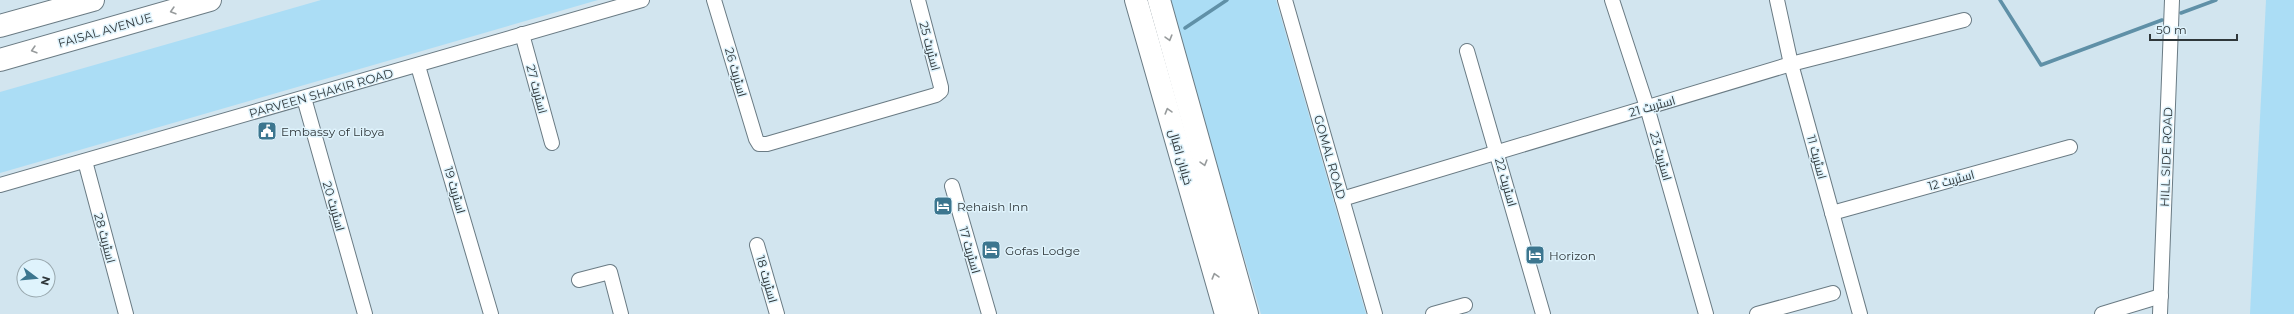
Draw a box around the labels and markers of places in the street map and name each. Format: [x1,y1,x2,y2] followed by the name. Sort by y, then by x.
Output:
[256,120,278,142] public building icon: Embassy of Libya
[281,124,385,139] place label: Embassy of Libya
[932,195,954,217] hotel icon: Rehaish Inn
[957,199,1028,214] place label: Rehaish Inn
[980,239,1002,261] hotel icon: Gofas Lodge
[1005,243,1080,258] place label: Gofas Lodge
[1524,244,1546,266] hotel icon: Horizon
[1549,248,1596,263] place label: Horizon

